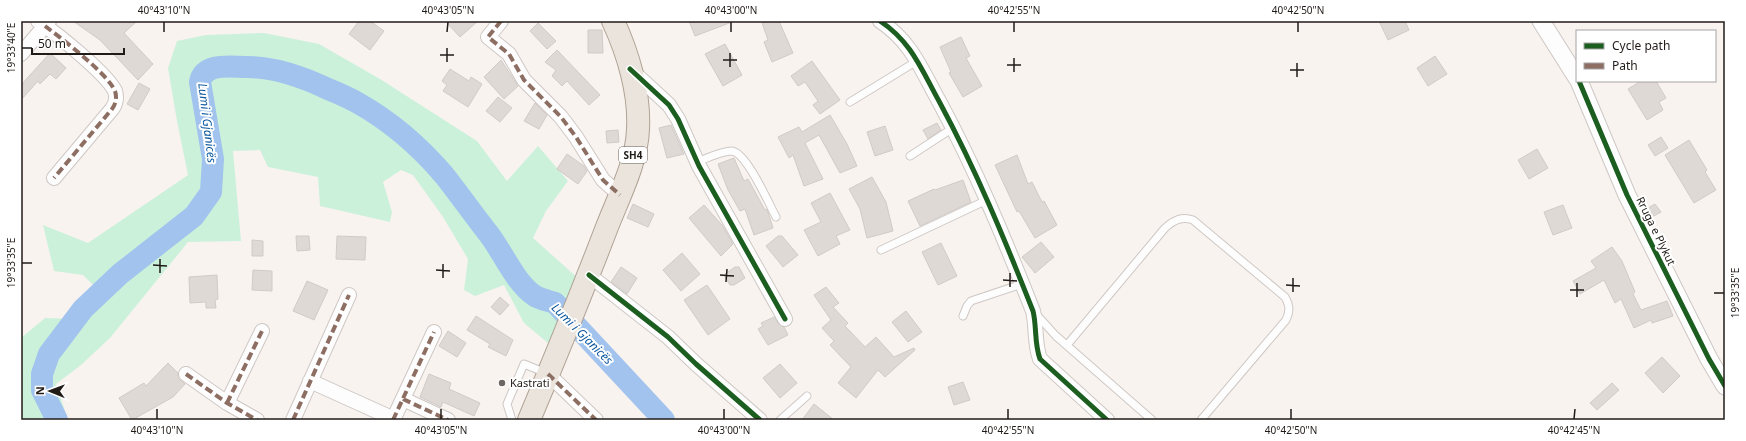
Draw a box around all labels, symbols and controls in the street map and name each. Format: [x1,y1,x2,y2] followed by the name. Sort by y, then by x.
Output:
[138,3,190,17] text: 40°43'10"N
[422,3,474,17] text: 40°43'05"N
[705,3,757,17] text: 40°43'00"N
[988,3,1040,17] text: 40°42'55"N
[1272,3,1324,17] text: 40°42'50"N
[4,23,18,73] text: 19°33'40"E
[32,30,124,56] scale bar
[1576,30,1716,82] legend
[38,35,66,52] text: 50 m
[1612,37,1670,54] text: Cycle path
[1612,57,1638,74] text: Path
[194,82,221,164] water label: Lumi i Gjanicës
[619,147,647,163] road number: SH4
[1633,194,1680,268] street label: Rruga e Plykut
[4,238,18,288] text: 19°33'35"E
[1728,268,1742,318] text: 19°33'35"E
[548,299,617,368] water label: Lumi i Gjanicës
[30,371,70,411] north arrow
[510,375,550,390] place label: Kastrati
[497,378,507,388] marker: Kastrati
[32,386,47,395] text: N
[131,423,183,437] text: 40°43'10"N
[415,423,467,437] text: 40°43'05"N
[698,423,750,437] text: 40°43'00"N
[982,423,1034,437] text: 40°42'55"N
[1265,423,1317,437] text: 40°42'50"N
[1548,423,1600,437] text: 40°42'45"N

